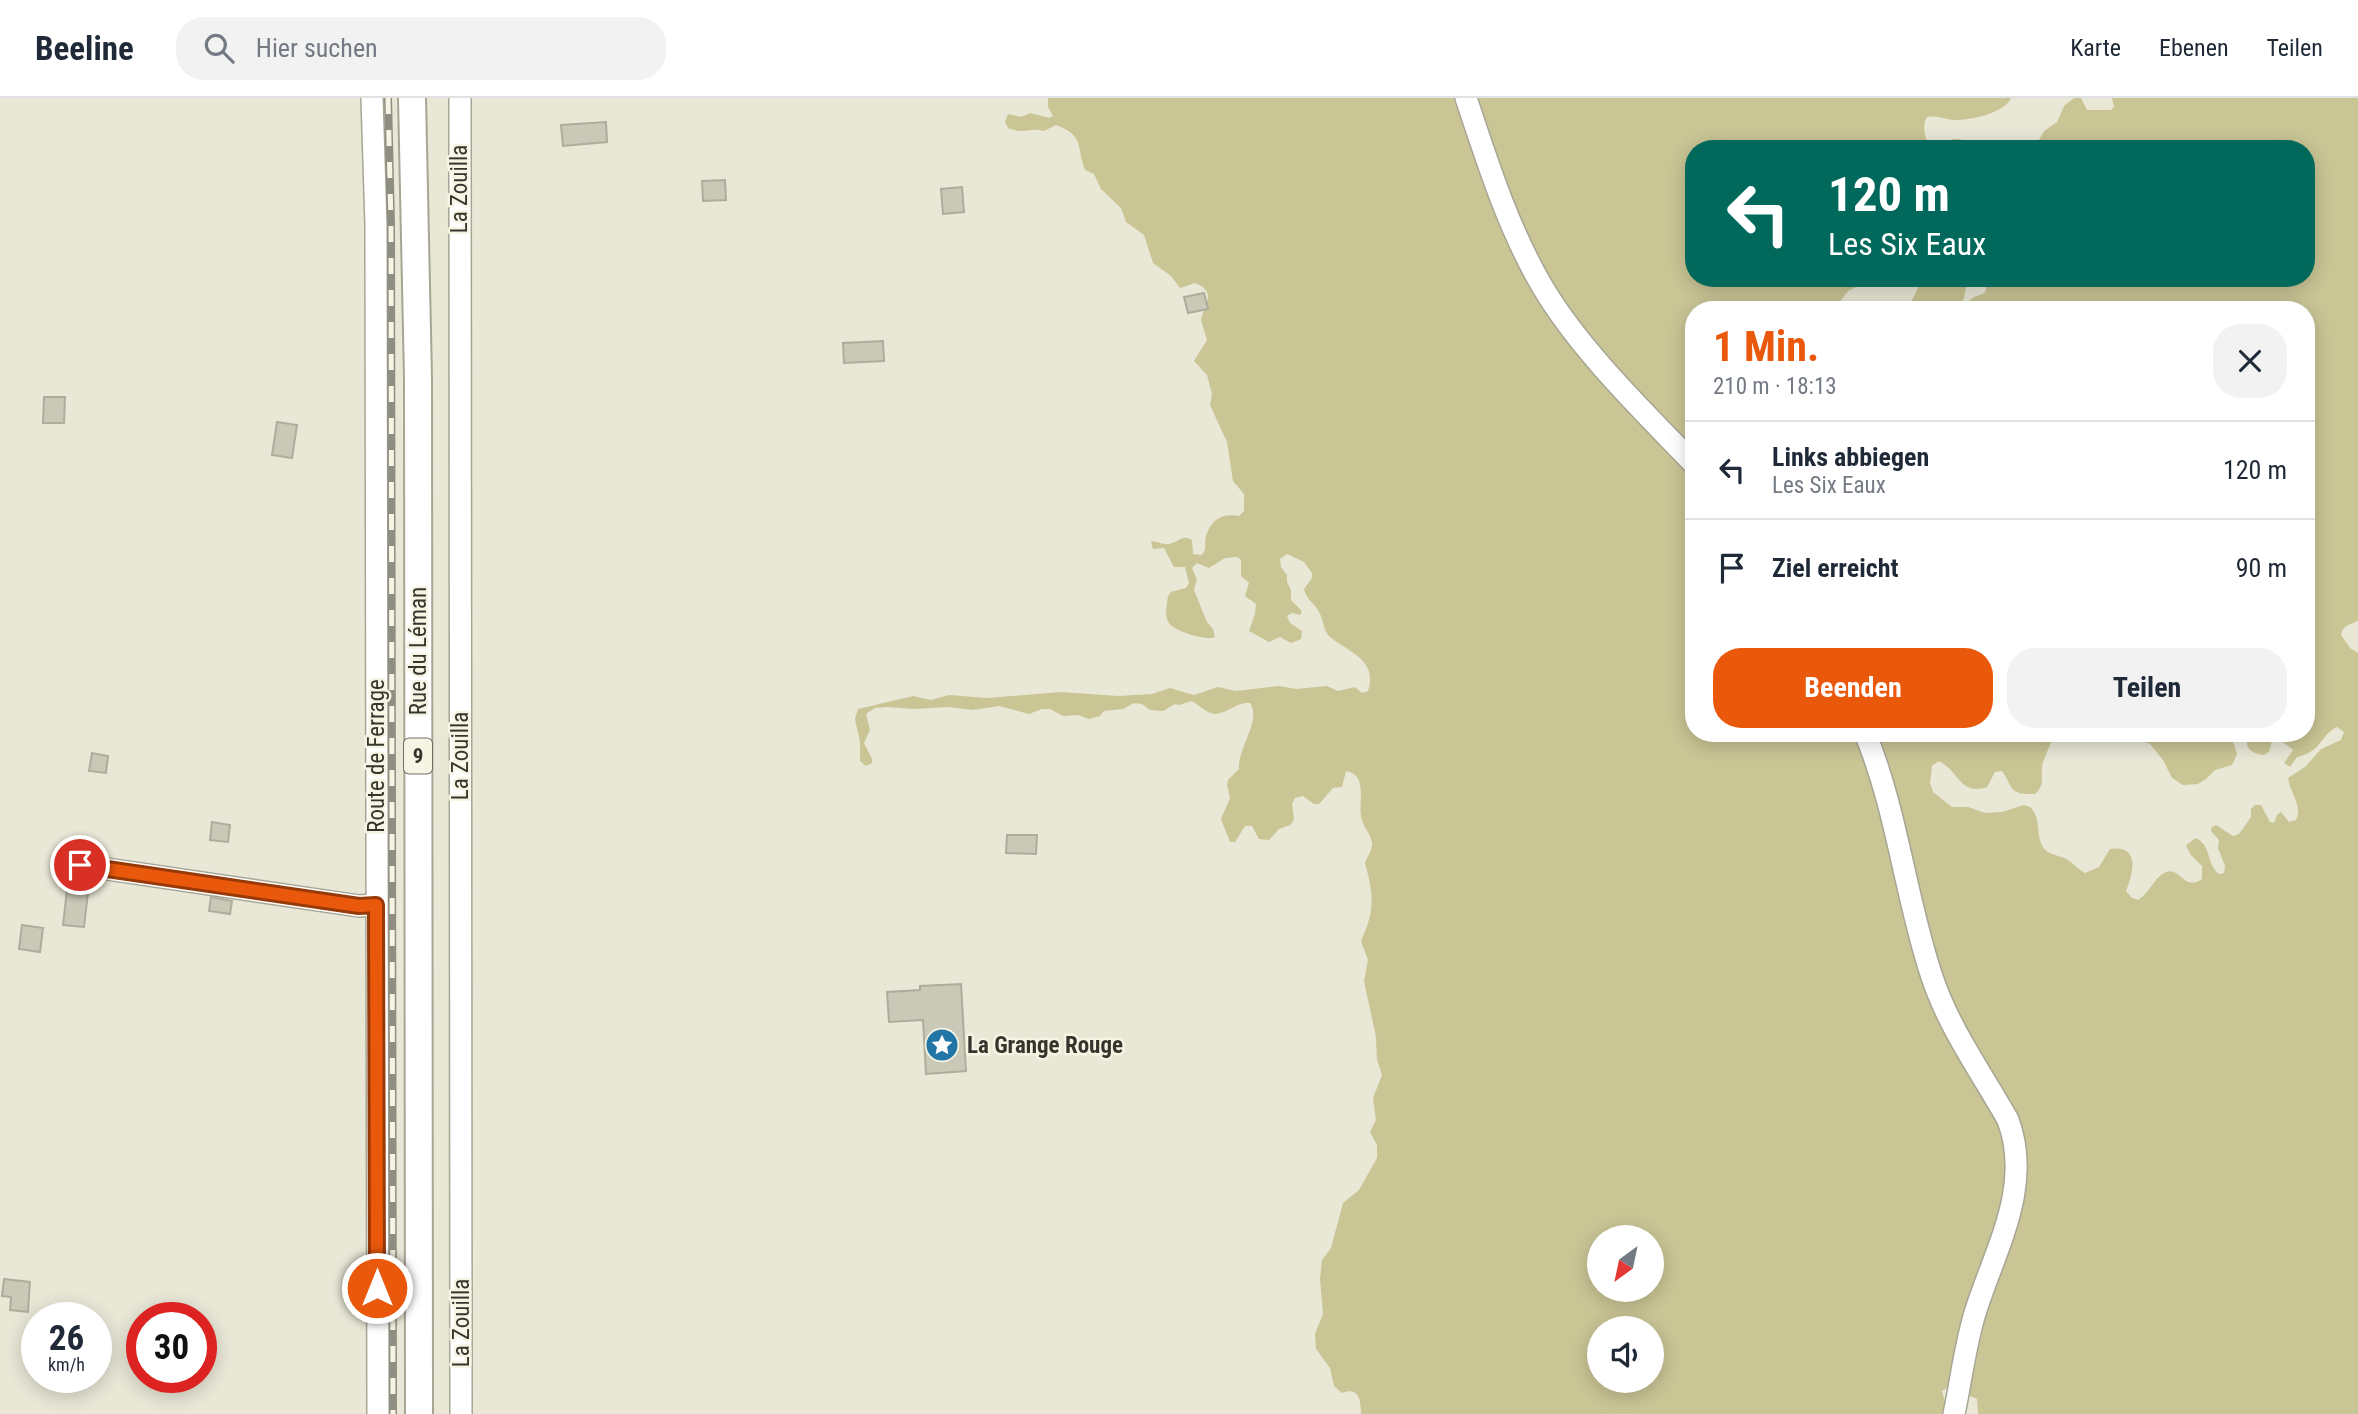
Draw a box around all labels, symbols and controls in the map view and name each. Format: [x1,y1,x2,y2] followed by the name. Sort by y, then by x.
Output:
[176,17,666,80] search box
[35,29,134,68] text: Beeline
[200,29,238,67] icon: search
[256,33,378,63] text: Hier suchen
[2070,34,2121,62] text: Karte
[2159,34,2229,62] text: Ebenen
[2267,34,2323,62] text: Teilen
[446,145,473,233] street label: La Zouilla
[1828,166,1950,223] text: 120 m
[1713,168,1804,259] icon: left
[1828,225,1986,263] text: Les Six Eaux
[1713,322,1819,371] text: 1 Min.
[2213,324,2287,398] button: close
[1713,373,1837,400] text: 210 m · 18:13
[1772,442,1929,472] text: Links abbiegen
[1713,451,1751,489] icon: left
[2223,455,2287,485] text: 120 m
[1772,472,1886,499] text: Les Six Eaux
[1713,549,1751,587] icon: arrive
[1772,553,1898,583] text: Ziel erreicht
[2236,553,2287,583] text: 90 m
[405,587,432,715] street label: Rue du Léman
[1713,648,1993,728] button: Beenden
[2007,648,2287,728] button: Teilen
[363,679,390,833] street label: Route de Ferrage
[447,712,474,800] street label: La Zouilla
[404,738,432,774] road number: 9
[50,835,110,895] pin
[61,846,99,884] icon: arrive
[923,1026,961,1064] place icon: La Grange Rouge
[967,1032,1123,1059] place label: La Grange Rouge
[1587,1225,1664,1302] north arrow
[1587,1225,1664,1393] map controls
[340,1251,414,1325] position arrow
[448,1279,475,1367] street label: La Zouilla
[126,1302,217,1393] speed limit sign: 30
[1587,1316,1664,1393] button: sound
[49,1318,84,1359] text: 26
[48,1354,85,1375] text: km/h

